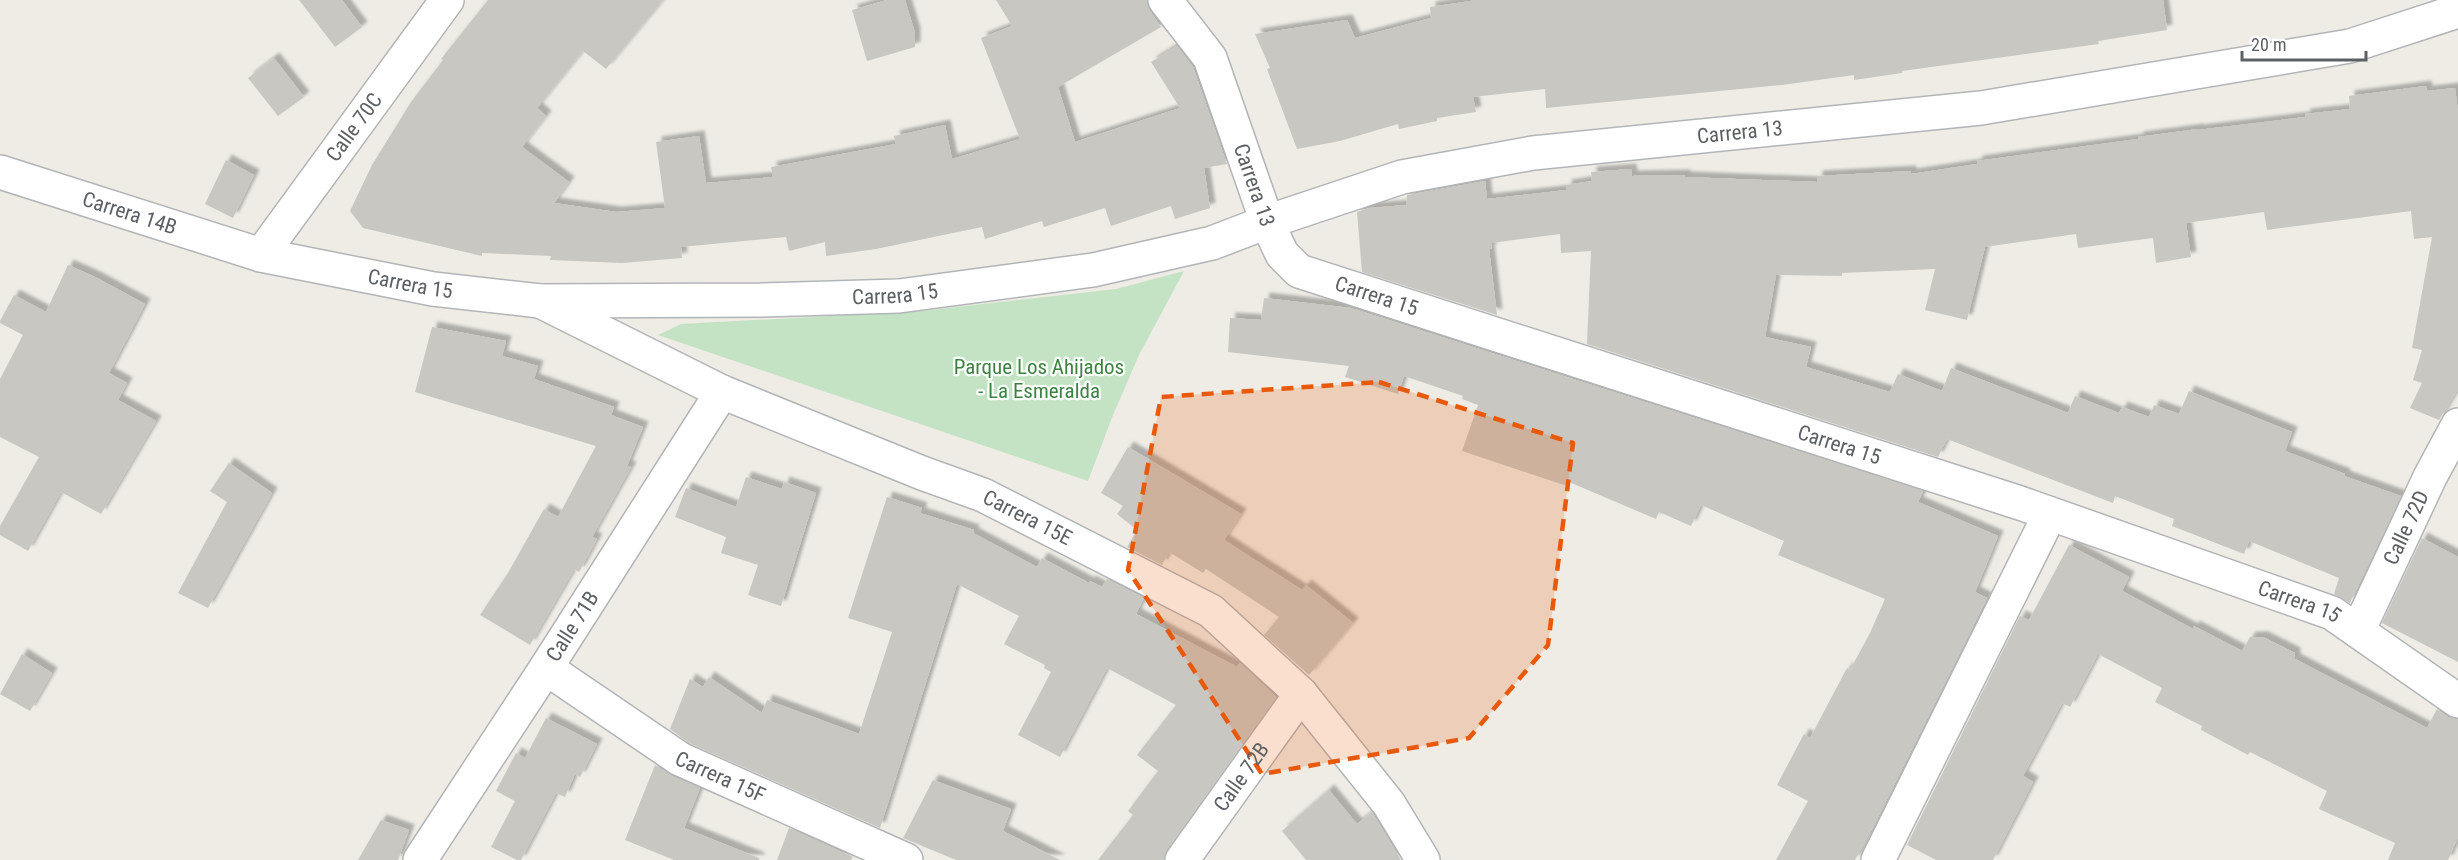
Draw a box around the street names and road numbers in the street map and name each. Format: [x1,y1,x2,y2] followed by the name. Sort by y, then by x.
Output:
[321,88,387,166] street label: Calle 70C
[1696,116,1784,148] street label: Carrera 13
[1229,141,1280,230] street label: Carrera 13
[79,187,180,239] street label: Carrera 14B
[366,264,454,303] street label: Carrera 15
[1332,271,1421,321] street label: Carrera 15
[852,279,939,309] street label: Carrera 15
[1795,420,1884,469] street label: Carrera 15
[979,485,1076,550] street label: Carrera 15E
[2379,487,2434,569] street label: Calle 72D
[2255,576,2346,628] street label: Carrera 15
[541,587,604,666] street label: Calle 71B
[1209,738,1274,816] street label: Calle 72B
[671,746,769,808] street label: Carrera 15F

